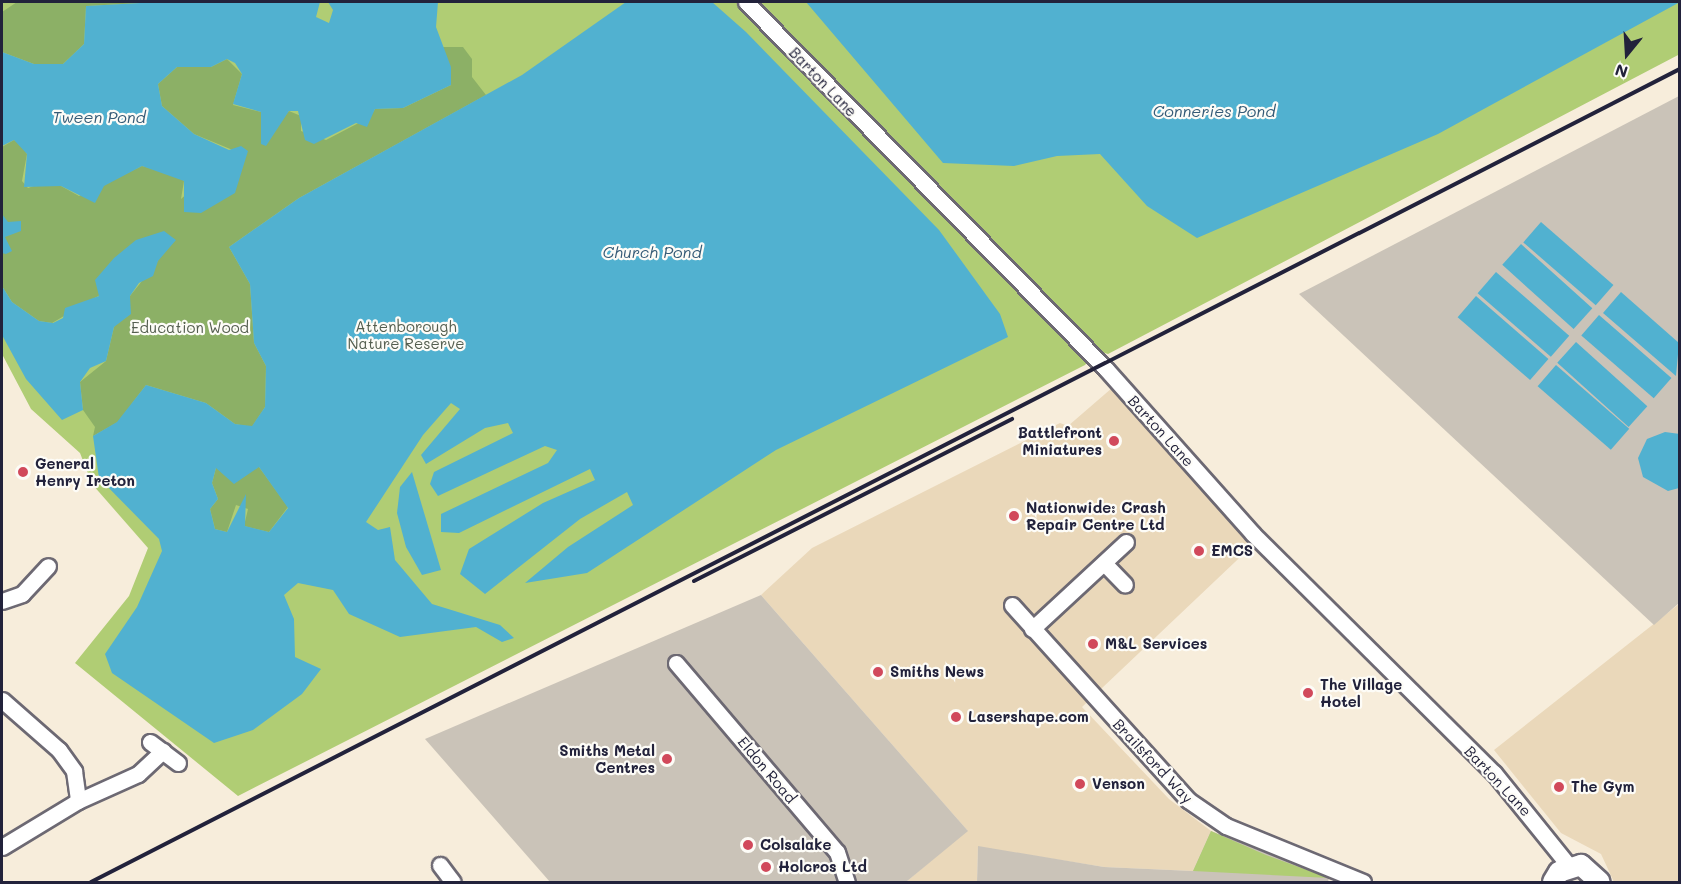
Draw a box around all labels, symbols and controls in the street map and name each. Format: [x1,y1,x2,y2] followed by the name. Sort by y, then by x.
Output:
[1597,24,1657,84] north arrow
[785,44,861,120] street label: Barton Lane
[1612,60,1630,83] text: N
[1153,101,1275,121] water label: Conneries Pond
[52,107,146,127] water label: Tween Pond
[602,242,702,262] water label: Church Pond
[347,317,465,352] park label: Attenborough Nature Reserve
[131,319,249,337] park label: Education Wood
[1124,392,1198,470] street label: Barton Lane
[1018,423,1102,458] place label: Battlefront Miniatures
[1107,434,1121,448] marker: Battlefront Miniatures
[35,454,135,489] place label: General Henry Ireton
[16,465,30,479] marker: General Henry Ireton
[1026,498,1166,533] place label: Nationwide: Crash Repair Centre Ltd
[1007,509,1021,523] marker: Nationwide: Crash Repair Centre Ltd
[1211,542,1253,560] place label: EMCS
[1192,544,1206,558] marker: EMCS
[1105,635,1207,653] place label: M&L Services
[1086,637,1100,651] marker: M&L Services
[890,663,984,681] place label: Smiths News
[871,665,885,679] marker: Smiths News
[1320,675,1402,710] place label: The Village Hotel
[1301,686,1315,700] marker: The Village Hotel
[968,708,1089,726] place label: Lasershape.com
[949,710,963,724] marker: Lasershape.com
[1109,715,1197,807] street label: Brailsford Way
[734,733,800,807] street label: Eldon Road
[559,741,655,776] place label: Smiths Metal Centres
[1461,742,1535,820] street label: Barton Lane
[660,752,674,766] marker: Smiths Metal Centres
[1092,775,1145,793] place label: Venson
[1073,777,1087,791] marker: Venson
[1571,778,1635,796] place label: The Gym
[1552,780,1566,794] marker: The Gym
[760,836,831,854] place label: Colsalake
[741,838,755,852] marker: Colsalake
[778,858,867,876] place label: Holcros Ltd
[759,860,773,874] marker: Holcros Ltd

